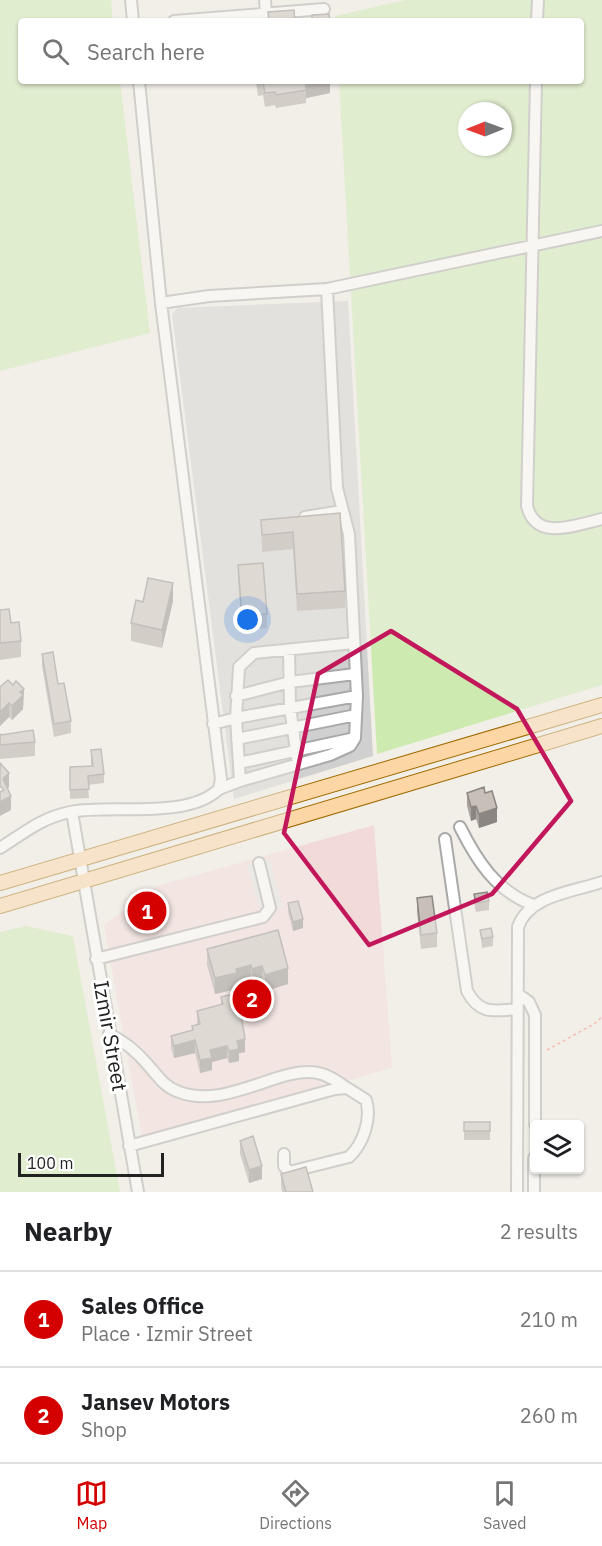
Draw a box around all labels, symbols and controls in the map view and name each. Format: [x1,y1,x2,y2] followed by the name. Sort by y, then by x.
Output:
[18,18,584,84] search box
[39,35,72,68] icon: search
[87,37,205,66] text: Search here
[458,102,512,156] north arrow
[233,605,262,634] your location
[128,888,166,934] pin: 1
[232,976,272,1022] pin: 2
[87,978,134,1093] street label: Izmir Street
[530,1120,584,1174] map controls
[530,1120,584,1174] button: layers
[18,1150,164,1178] scale bar
[27,1153,74,1173] text: 100 m
[24,1214,112,1248] text: Nearby
[500,1218,578,1245] text: 2 results
[81,1291,204,1320] text: Sales Office
[38,1306,50,1333] text: 1
[520,1306,578,1333] text: 210 m
[81,1320,253,1347] text: Place · Izmir Street
[81,1387,230,1416] text: Jansev Motors
[38,1402,50,1429] text: 2
[520,1402,578,1429] text: 260 m
[81,1416,127,1443] text: Shop
[75,1477,108,1533] tab: Map
[259,1477,332,1533] tab: Directions
[483,1477,527,1533] tab: Saved

